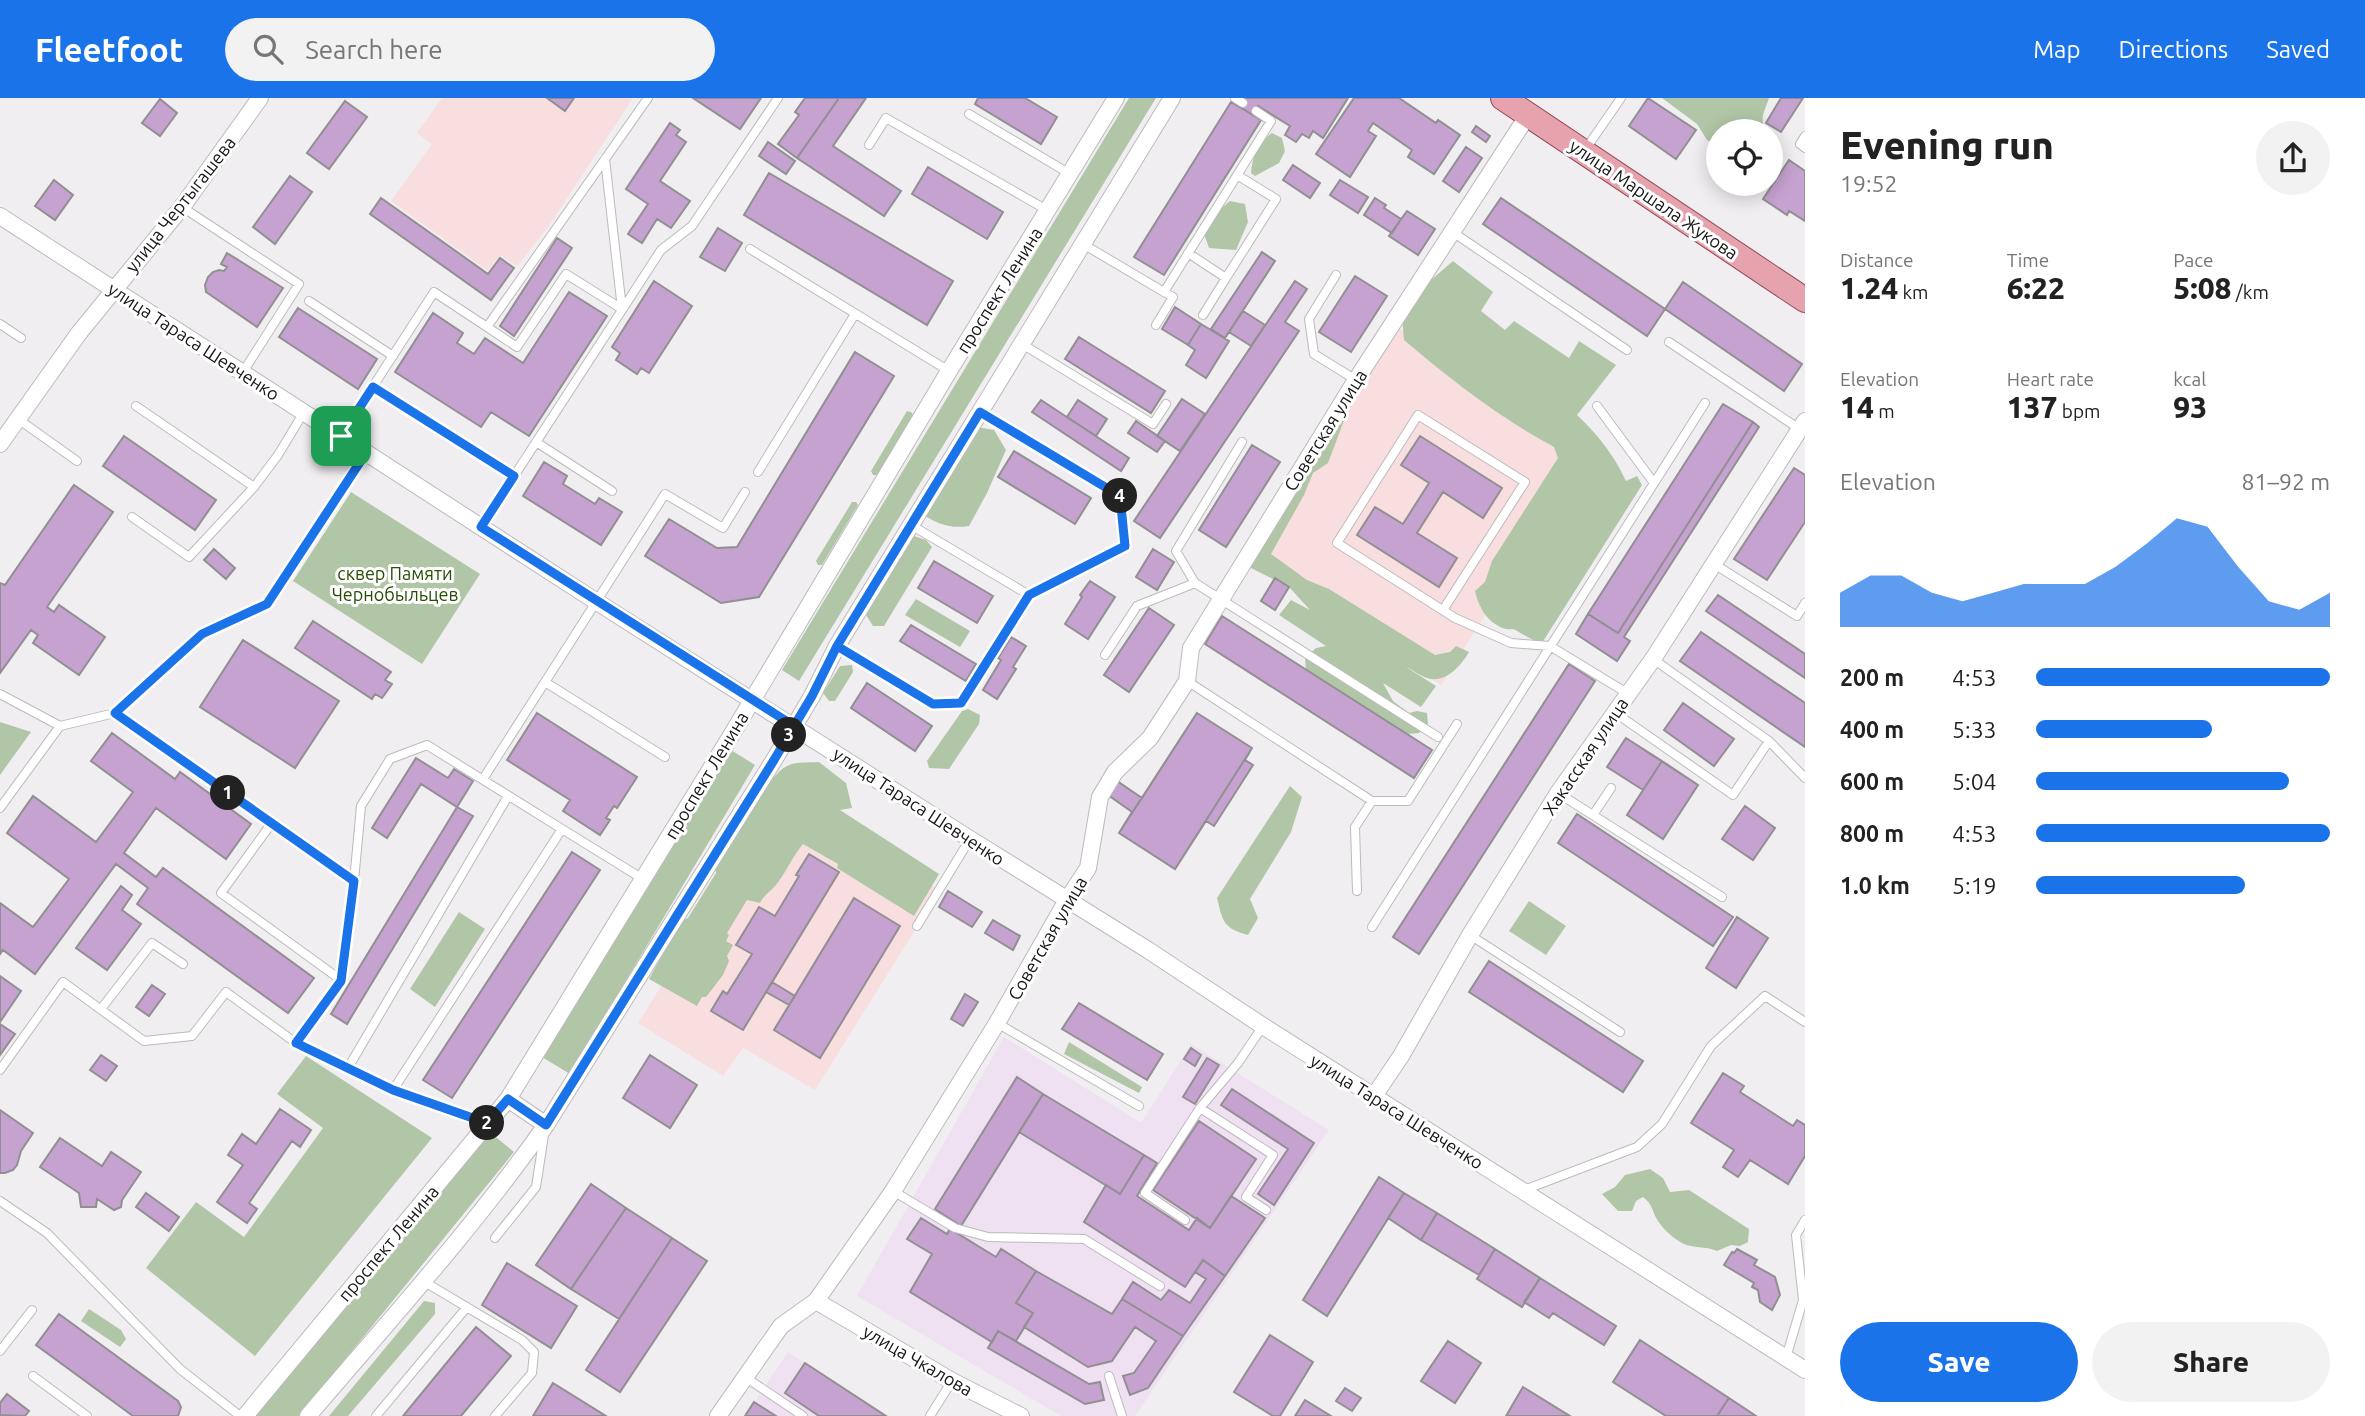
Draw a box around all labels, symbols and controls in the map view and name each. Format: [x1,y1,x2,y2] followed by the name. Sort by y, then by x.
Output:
[225,18,715,81] search box
[249,30,287,68] icon: search
[35,31,183,68] text: Fleetfoot
[305,35,443,64] text: Search here
[2033,36,2080,63] text: Map
[2118,36,2228,63] text: Directions
[2266,36,2330,63] text: Saved
[1706,119,1783,196] map controls
[1706,119,1783,196] button: locate
[2256,121,2330,195] button: share
[1840,124,2054,166] text: Evening run
[121,132,239,276] street label: улица Чертыгашева
[1566,135,1742,263] street label: улица Маршала Жукова
[1840,171,1898,196] text: 19:52
[952,223,1046,357] street label: проспект Ленина
[1840,249,1914,271] text: Distance
[2007,249,2049,271] text: Time
[2173,249,2214,271] text: Pace
[1840,271,1898,305] text: 1.24
[2007,271,2065,305] text: 6:22
[2173,271,2231,305] text: 5:08
[105,278,283,404] street label: улица Тараса Шевченко
[1898,281,1928,303] text: km
[2231,281,2269,303] text: /km
[1280,366,1370,494] street label: Советская улица
[1840,368,1919,390] text: Elevation
[2007,368,2094,390] text: Heart rate
[2173,368,2206,390] text: kcal
[1840,390,1874,424] text: 14
[2007,390,2057,424] text: 137
[2173,390,2207,424] text: 93
[1874,400,1895,422] text: m
[2057,400,2100,422] text: bpm
[311,406,371,466] pin
[322,417,360,455] icon: arrive
[1840,469,1936,494] text: Elevation
[2242,469,2330,494] text: 81–92 m
[1102,478,1138,514] pin: 4
[1114,484,1125,506] text: 4
[332,563,458,604] park label: сквер Памяти Чернобыльцев
[1840,665,1904,690] text: 200 m
[1952,665,1997,690] text: 4:53
[1538,694,1632,818] street label: Хакасская улица
[660,708,752,842] street label: проспект Ленина
[1840,717,1904,742] text: 400 m
[1952,717,1997,742] text: 5:33
[772,718,806,752] pin: 3
[783,723,794,745] text: 3
[830,743,1008,869] street label: улица Тараса Шевченко
[1840,769,1904,794] text: 600 m
[1952,769,1997,794] text: 5:04
[210,776,246,810] pin: 1
[222,781,233,803] text: 1
[1840,821,1904,846] text: 800 m
[1952,821,1997,846] text: 4:53
[1003,873,1091,1003] street label: Советская улица
[1840,873,1910,898] text: 1.0 km
[1952,873,1997,898] text: 5:19
[1307,1049,1487,1173] street label: улица Тараса Шевченко
[470,1105,504,1140] pin: 2
[481,1111,492,1133] text: 2
[334,1181,442,1305] street label: проспект Ленина
[860,1321,976,1399] street label: улица Чкалова
[1840,1322,2078,1402] button: Save
[2092,1322,2330,1402] button: Share

